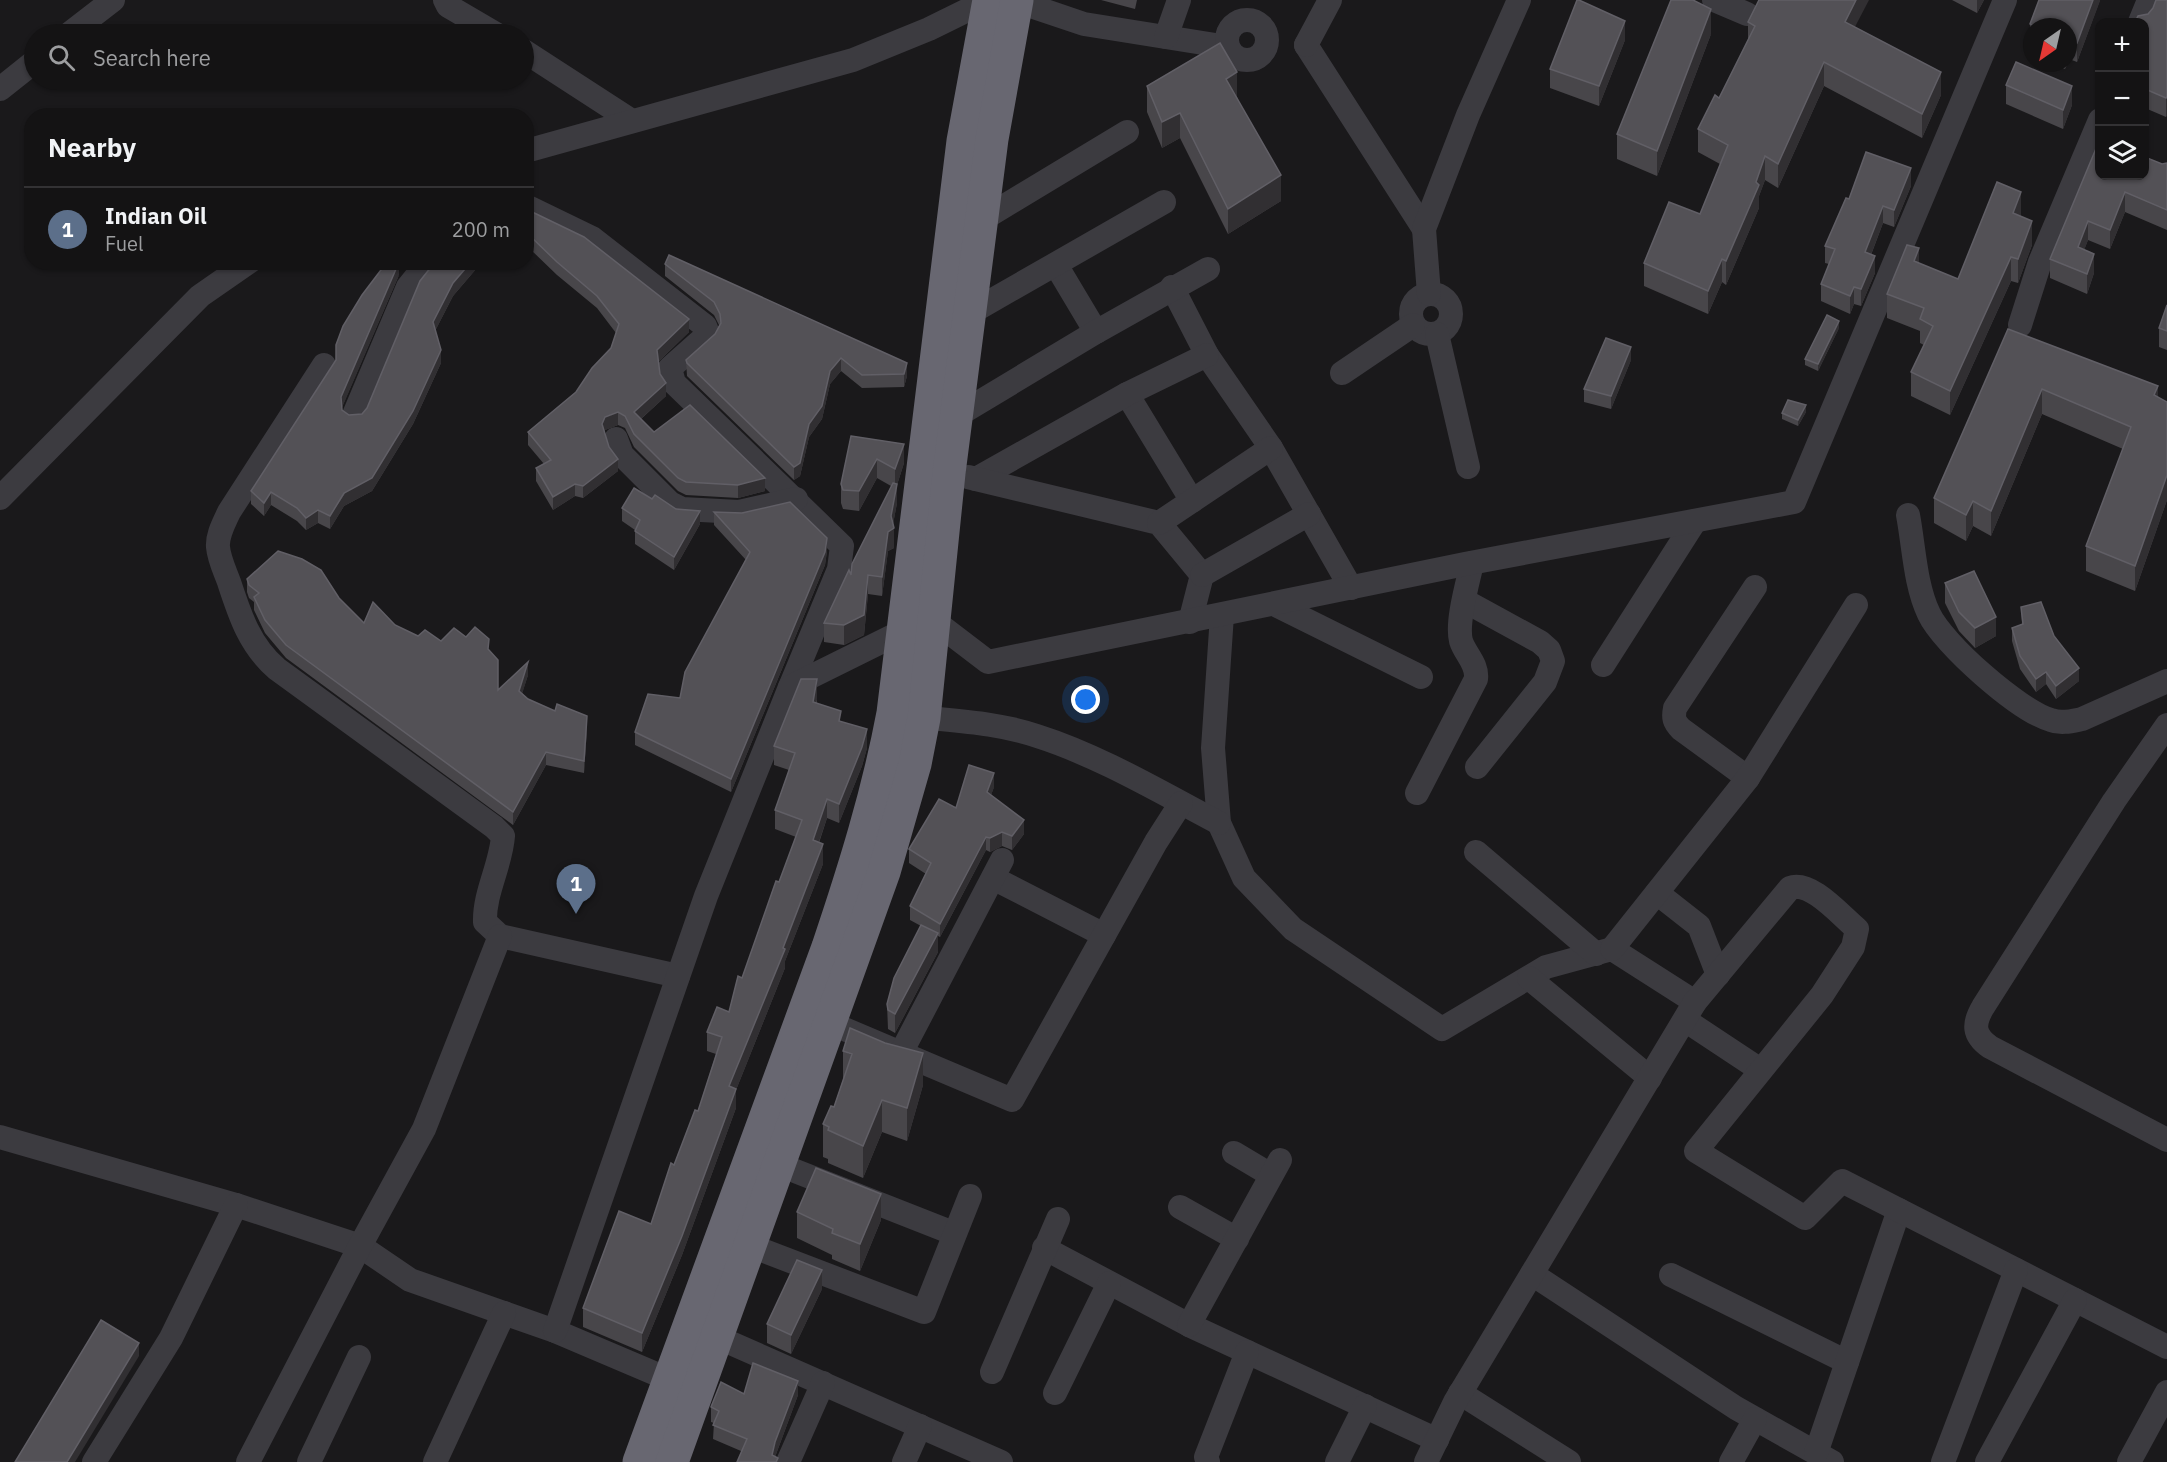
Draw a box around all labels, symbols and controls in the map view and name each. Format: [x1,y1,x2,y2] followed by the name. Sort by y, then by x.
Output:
[2023,18,2077,72] north arrow
[2095,18,2149,180] map controls
[2095,18,2149,72] button: +
[24,24,534,90] search box
[45,41,78,74] icon: search
[93,43,211,72] text: Search here
[2095,72,2149,126] button: −
[2095,126,2149,180] button: layers
[48,130,136,164] text: Nearby
[105,201,207,230] text: Indian Oil
[62,216,74,243] text: 1
[452,216,510,243] text: 200 m
[105,230,143,257] text: Fuel
[1071,685,1100,714] your location
[556,864,596,914] pin: 1

